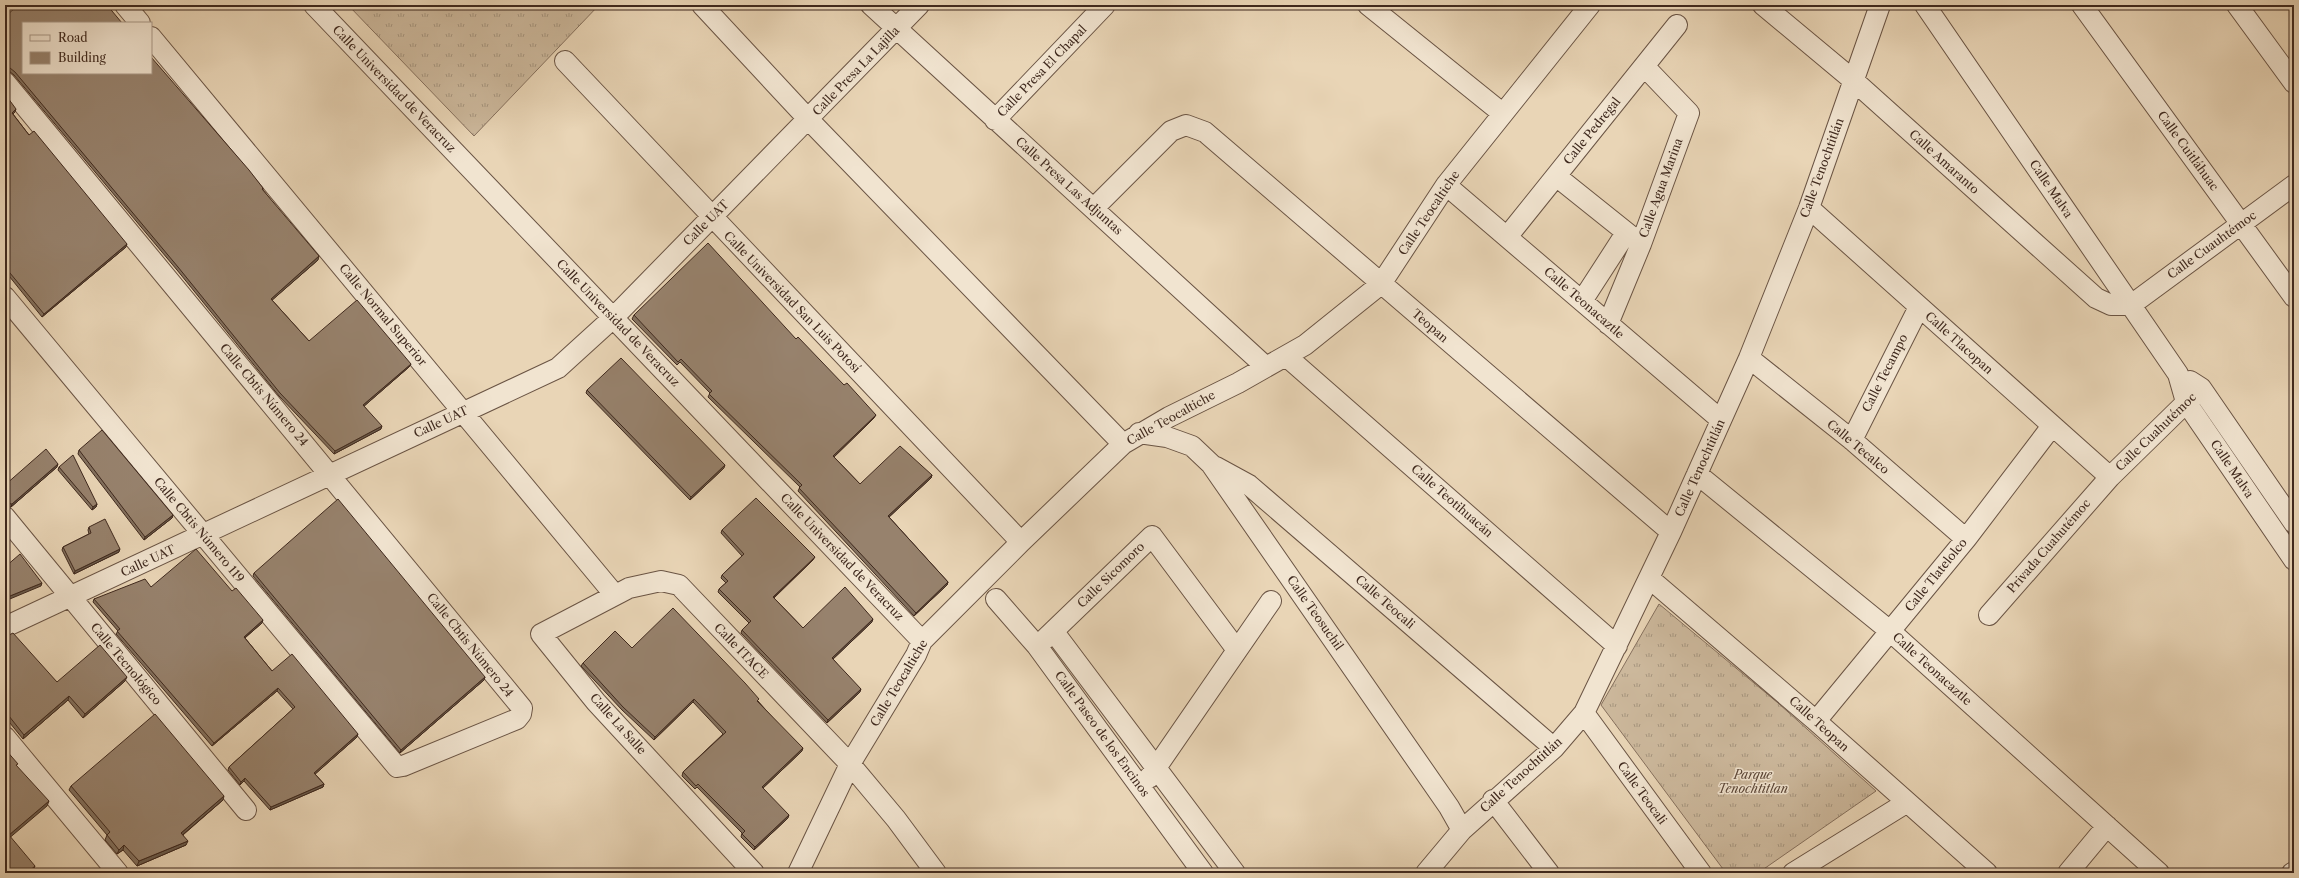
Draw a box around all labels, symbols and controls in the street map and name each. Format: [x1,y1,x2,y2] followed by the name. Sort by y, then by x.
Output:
[994,21,1090,120] street label: Calle Presa El Chapal
[22,22,152,74] legend
[330,22,459,155] street label: Calle Universidad de Veracruz
[809,22,903,119] street label: Calle Presa La Lajilla
[58,30,88,45] text: Road
[58,50,106,65] text: Building
[1560,94,1624,167] street label: Calle Pedregal
[2155,108,2222,193] street label: Calle Cuitláhuac
[1797,115,1847,220] street label: Calle Tenochtitlán
[1906,126,1982,197] street label: Calle Amaranto
[1013,134,1126,238] street label: Calle Presa Las Adjuntas
[1636,135,1686,240] street label: Calle Agua Marina
[2026,157,2077,221] street label: Calle Malva
[1395,167,1463,258] street label: Calle Teocaltiche
[680,197,732,249] street label: Calle UAT
[2164,207,2259,282] street label: Calle Cuauhtémoc
[721,228,864,376] street label: Calle Universidad San Luis Potosí
[554,256,683,389] street label: Calle Universidad de Veracruz
[336,261,431,369] street label: Calle Normal Superior
[1541,264,1628,342] street label: Calle Teonacaztle
[1409,306,1452,346] street label: Teopan
[1922,308,1997,377] street label: Calle Tlacopan
[1858,331,1911,414] street label: Calle Tecampo
[217,340,312,449] street label: Calle Cbtis Número 24
[1124,387,1218,448] street label: Calle Teocaltiche
[2112,389,2199,474] street label: Calle Cuahutémoc
[411,402,470,441] street label: Calle UAT
[1671,416,1728,519] street label: Calle Tenochtitlán
[1824,416,1893,477] street label: Calle Tecalco
[2207,437,2258,501] street label: Calle Malva
[1408,461,1497,541] street label: Calle Teotihuacán
[151,474,248,585] street label: Calle Cbtis Número 119
[778,490,907,623] street label: Calle Universidad de Veracruz
[2004,496,2093,596] street label: Privada Cuahutémoc
[1901,535,1970,614] street label: Calle Tlatelolco
[1074,539,1147,611] street label: Calle Sicomoro
[118,541,177,580] street label: Calle UAT
[1284,572,1347,653] street label: Calle Teosuchil
[1352,572,1418,632] street label: Calle Teocali
[424,590,517,700] street label: Calle Cbtis Número 24
[88,620,165,708] street label: Calle Tecnológico
[711,620,772,682] street label: Calle ITACE
[1890,629,1975,708] street label: Calle Teonacaztle
[867,636,931,729] street label: Calle Teocaltiche
[1052,668,1153,799] street label: Calle Paseo de los Encinos
[587,690,650,758] street label: Calle La Salle
[1786,693,1853,755] street label: Calle Teopan
[1477,734,1565,815] street label: Calle Tenochtitlán
[1615,758,1670,827] street label: Calle Teocali
[1718,767,1788,796] park label: Parque Tenochtitlan

